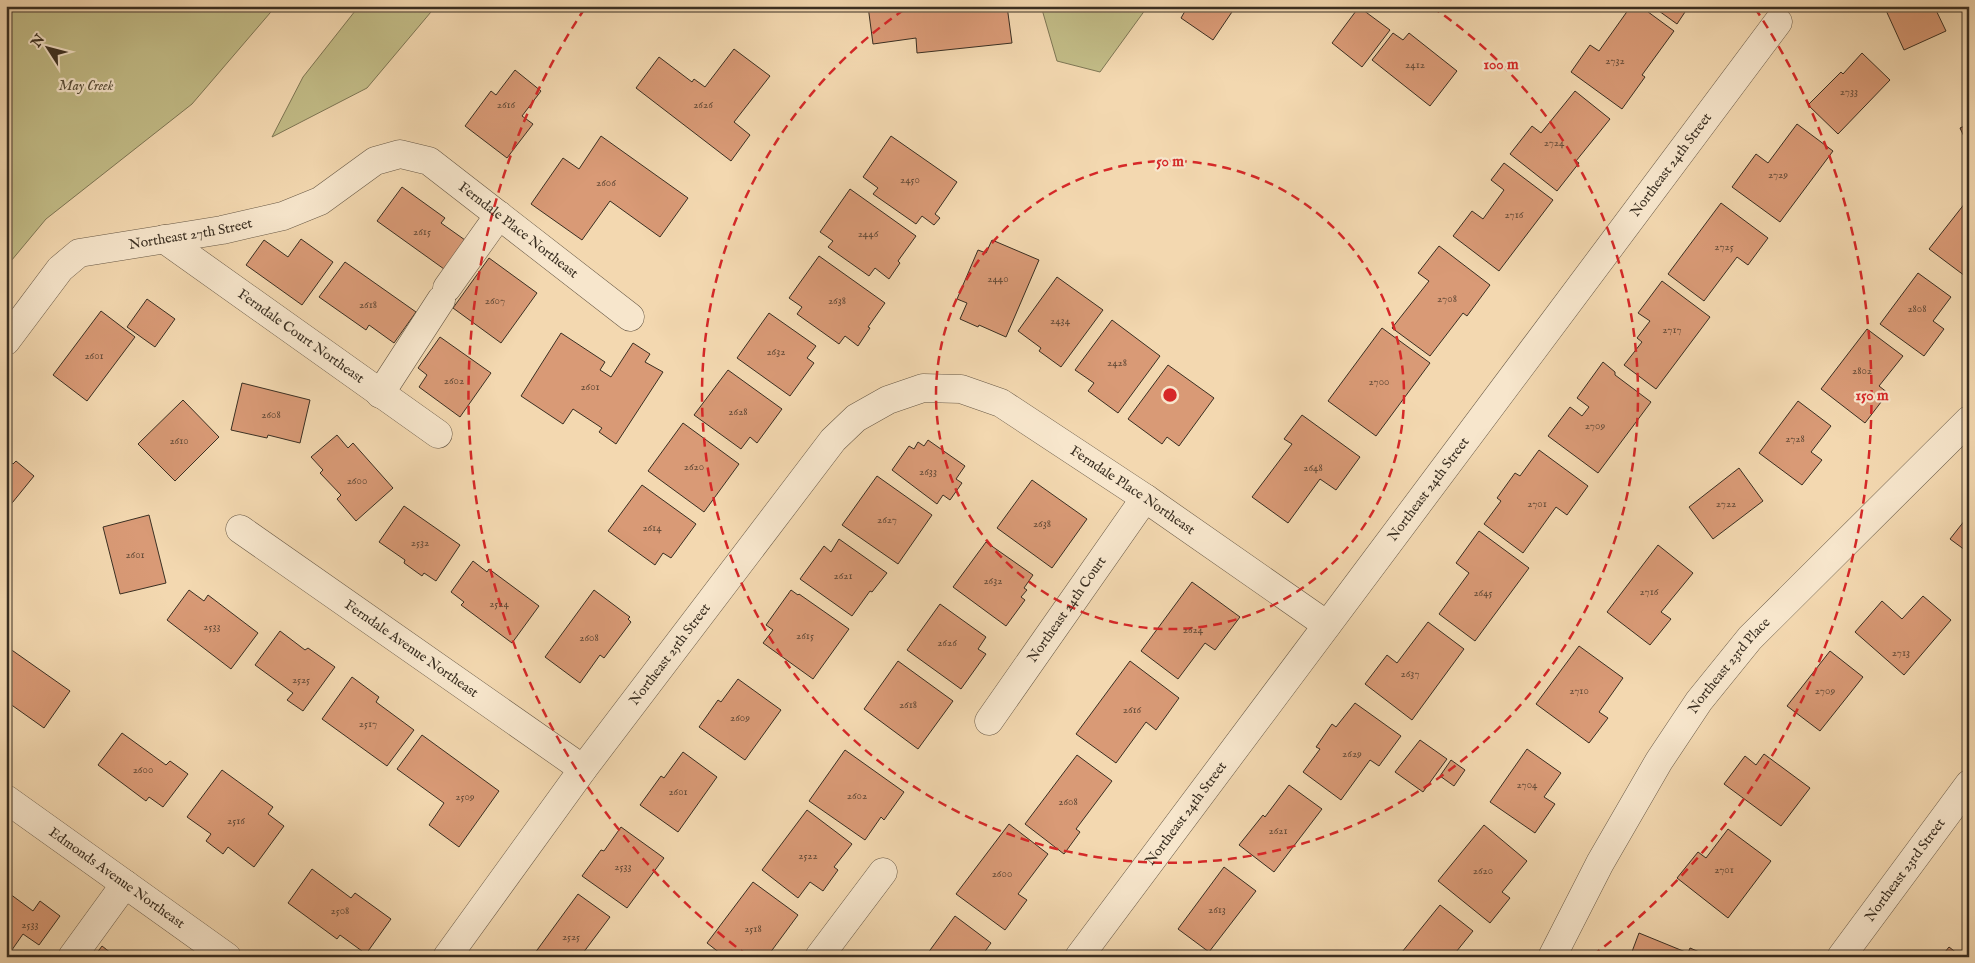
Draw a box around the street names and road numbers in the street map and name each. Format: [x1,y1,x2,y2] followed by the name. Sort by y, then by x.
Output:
[1626,109,1716,221] street label: Northeast 24th Street
[455,178,582,283] street label: Ferndale Place Northeast
[128,214,254,254] street label: Northeast 27th Street
[234,285,368,388] street label: Ferndale Court Northeast
[1384,433,1474,545] street label: Northeast 24th Street
[1066,442,1199,539] street label: Ferndale Place Northeast
[1024,553,1110,666] street label: Northeast 24th Court
[341,596,482,702] street label: Ferndale Avenue Northeast
[626,600,715,709] street label: Northeast 25th Street
[1684,613,1775,717] street label: Northeast 23rd Place
[1141,758,1231,869] street label: Northeast 24th Street
[1861,815,1950,925] street label: Northeast 23rd Street
[45,823,188,933] street label: Edmonds Avenue Northeast

